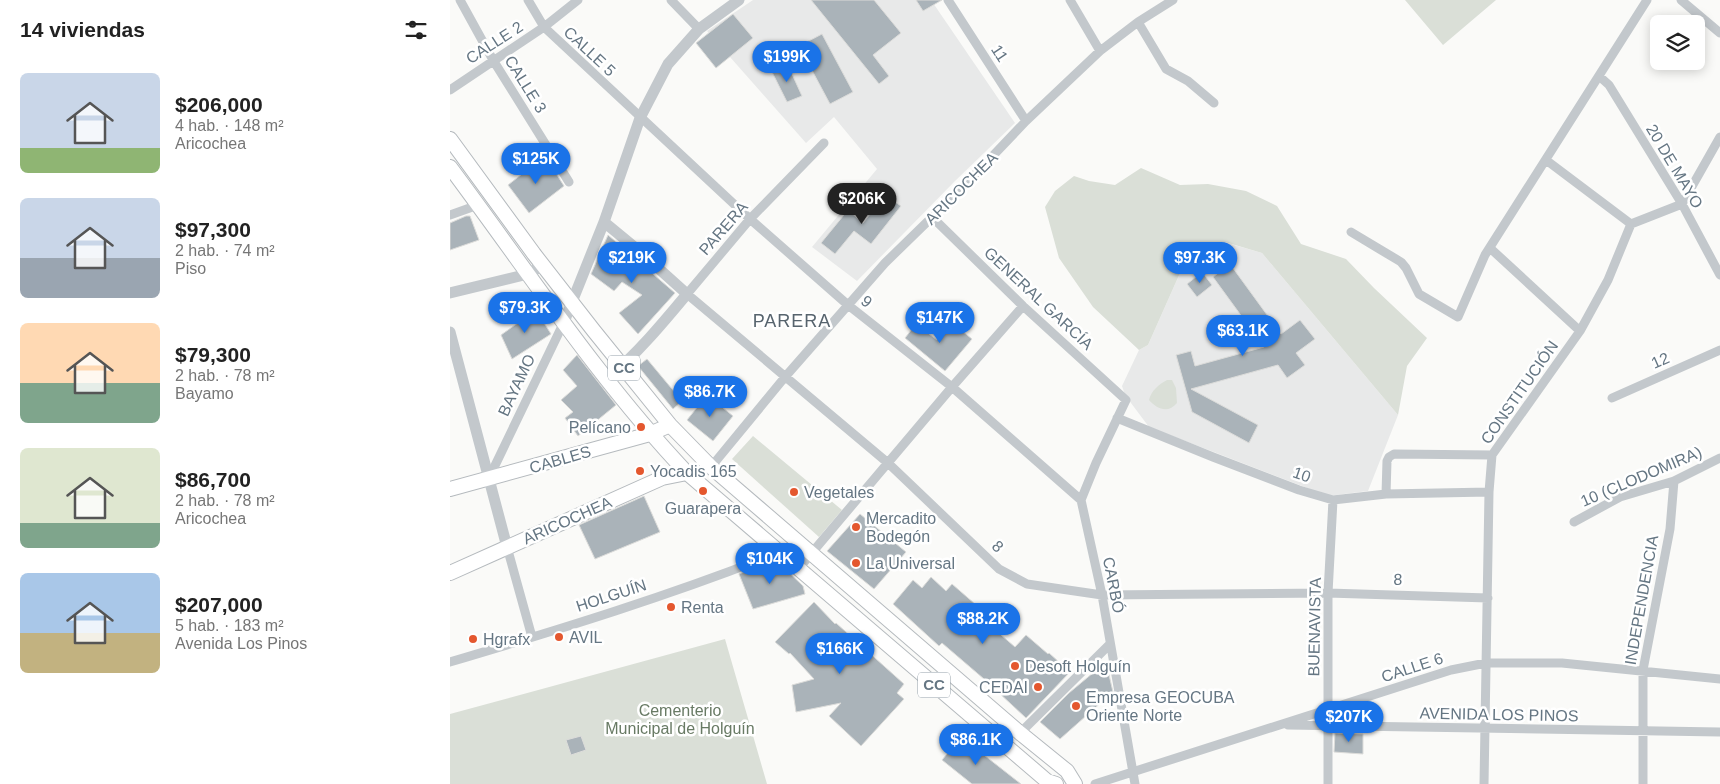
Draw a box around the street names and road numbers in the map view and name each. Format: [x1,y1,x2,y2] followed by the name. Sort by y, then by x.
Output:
[463,18,526,67] street label: CALLE 2
[560,23,619,79] street label: CALLE 5
[988,42,1011,65] street label: 11
[501,53,550,116] street label: CALLE 3
[1643,121,1706,211] street label: 20 DE MAYO
[922,148,1001,228] street label: ARICOCHEA
[696,198,751,258] street label: PARERA
[981,243,1097,353] street label: GENERAL GARCÍA
[858,292,876,311] street label: 9
[1477,337,1561,447] street label: CONSTITUCIÓN
[1649,349,1672,372] street label: 12
[495,352,538,419] street label: BAYAMO
[608,356,640,380] road number: CC
[527,443,593,476] street label: CABLES
[1578,443,1704,510] street label: 10 (CLODOMIRA)
[1291,464,1313,485] street label: 10
[520,493,614,548] street label: ARICOCHEA
[1622,533,1661,666] street label: INDEPENDENCIA
[989,537,1007,556] street label: 8
[1100,555,1128,615] street label: CARBÓ
[1393,571,1403,588] street label: 8
[574,575,648,615] street label: HOLGUÍN
[1305,577,1324,677] street label: BUENAVISTA
[1379,649,1445,685] street label: CALLE 6
[918,672,950,698] road number: CC
[1419,705,1579,724] street label: AVENIDA LOS PINOS

